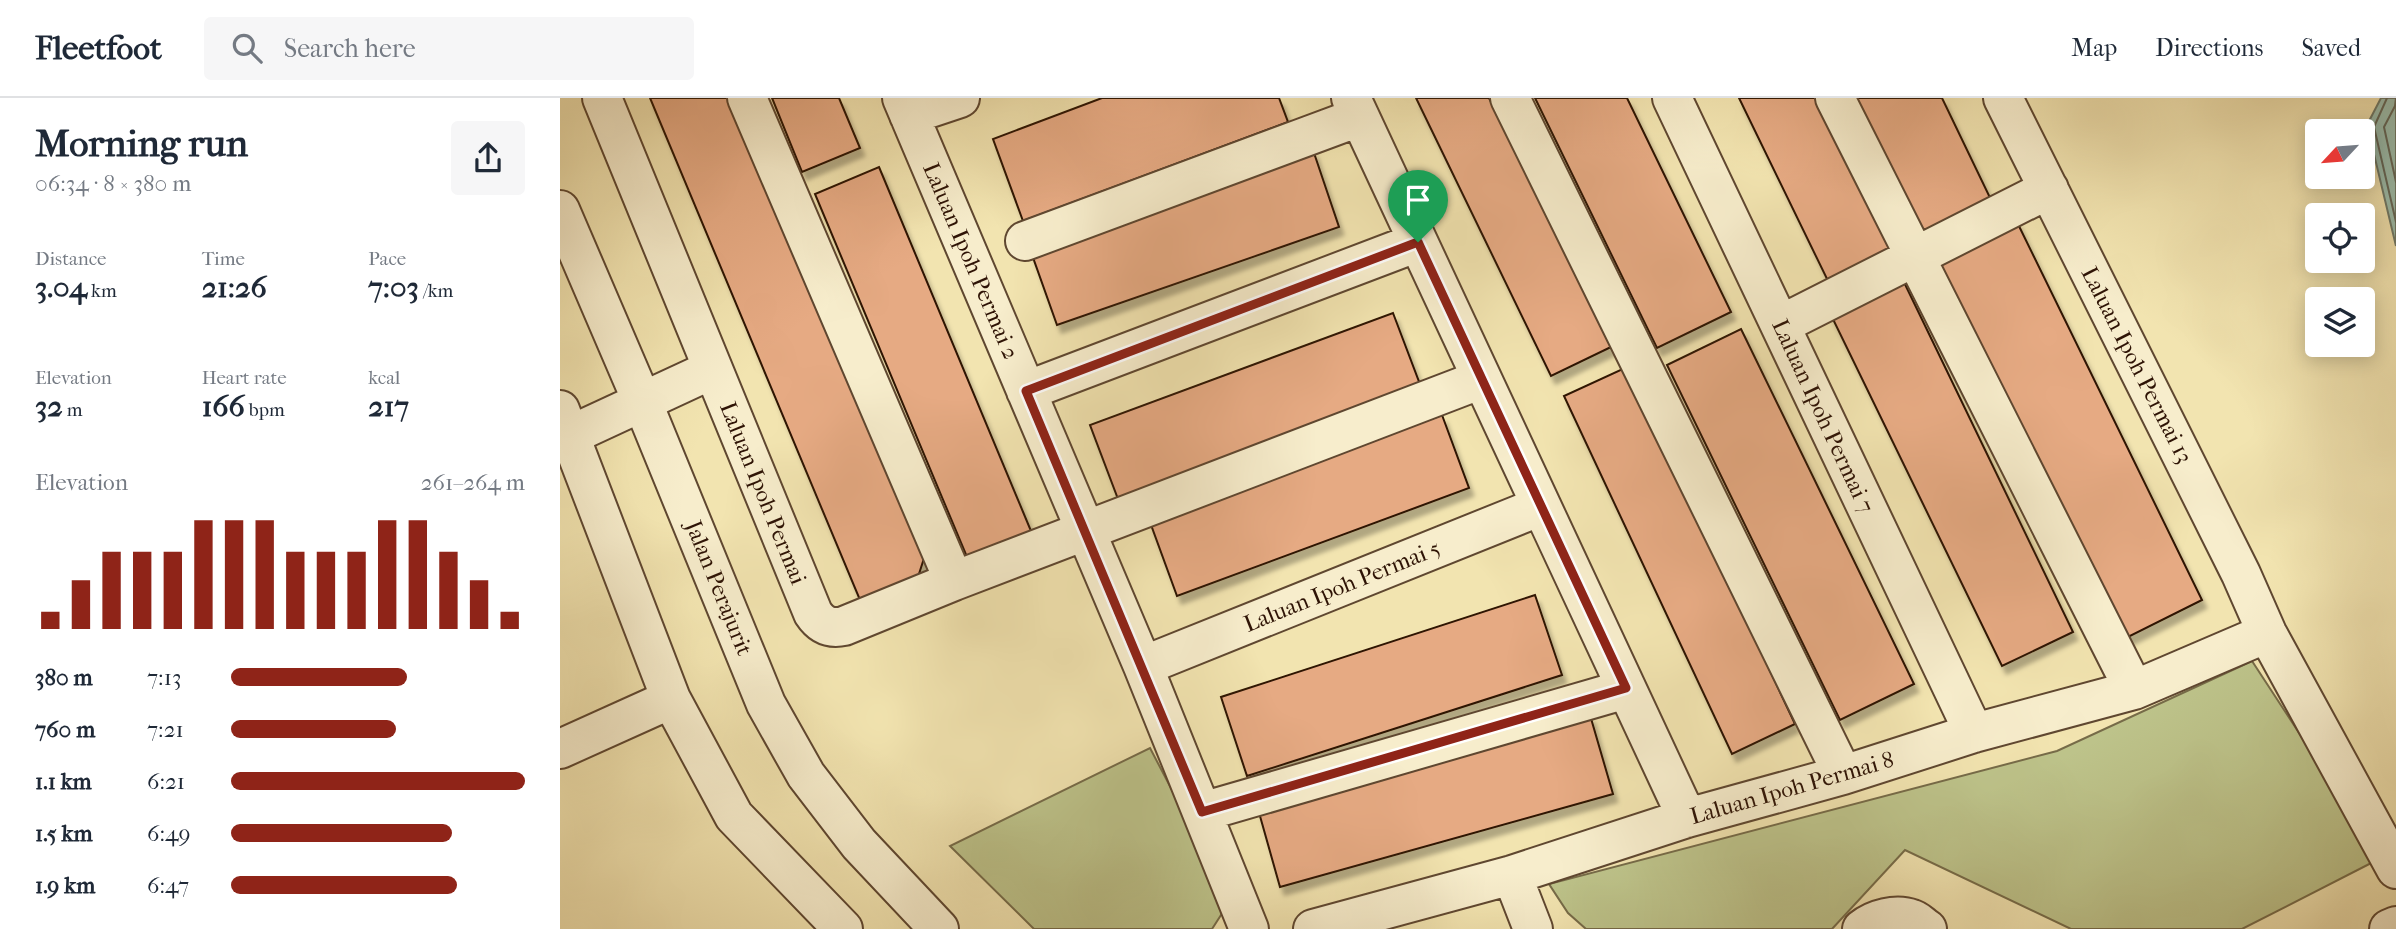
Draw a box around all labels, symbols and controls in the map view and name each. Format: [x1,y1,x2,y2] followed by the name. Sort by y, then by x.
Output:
[204,17,694,80] search box
[35,29,162,68] text: Fleetfoot
[228,29,266,67] icon: search
[284,33,416,64] text: Search here
[2071,34,2117,62] text: Map
[2155,34,2263,62] text: Directions
[2301,34,2361,62] text: Saved
[2305,119,2375,189] north arrow
[2305,119,2375,357] map controls
[35,121,248,166] text: Morning run
[451,121,525,195] button: share
[917,159,1025,364] street label: Laluan Ipoh Permai 2
[35,170,191,197] text: 06:34 · 8 × 380 m
[1388,170,1448,242] pin
[1399,181,1437,219] icon: arrive
[2305,203,2375,273] button: locate
[35,248,106,270] text: Distance
[202,248,245,270] text: Time
[368,248,406,270] text: Pace
[2076,262,2198,468] street label: Laluan Ipoh Permai 13
[35,270,87,305] text: 3.04
[202,270,267,305] text: 21:26
[368,270,419,305] text: 7:03
[87,280,117,302] text: km
[419,280,453,302] text: /km
[2305,287,2375,357] button: layers
[1766,315,1880,517] street label: Laluan Ipoh Permai 7
[35,367,112,389] text: Elevation
[202,367,287,389] text: Heart rate
[368,367,400,389] text: kcal
[35,389,63,424] text: 32
[202,389,245,424] text: 166
[368,389,409,424] text: 217
[714,398,812,588] street label: Laluan Ipoh Permai
[63,399,83,421] text: m
[245,399,285,421] text: bpm
[35,469,128,496] text: Elevation
[421,469,525,496] text: 261–264 m
[679,515,758,659] street label: Jalan Perajurit
[1240,534,1444,638] street label: Laluan Ipoh Permai 5
[35,664,93,691] text: 380 m
[147,664,181,691] text: 7:13
[35,716,95,743] text: 760 m
[147,716,184,743] text: 7:21
[1687,746,1897,830] street label: Laluan Ipoh Permai 8
[35,768,92,795] text: 1.1 km
[147,768,185,795] text: 6:21
[35,820,93,847] text: 1.5 km
[147,820,191,847] text: 6:49
[35,872,95,899] text: 1.9 km
[147,872,189,899] text: 6:47

